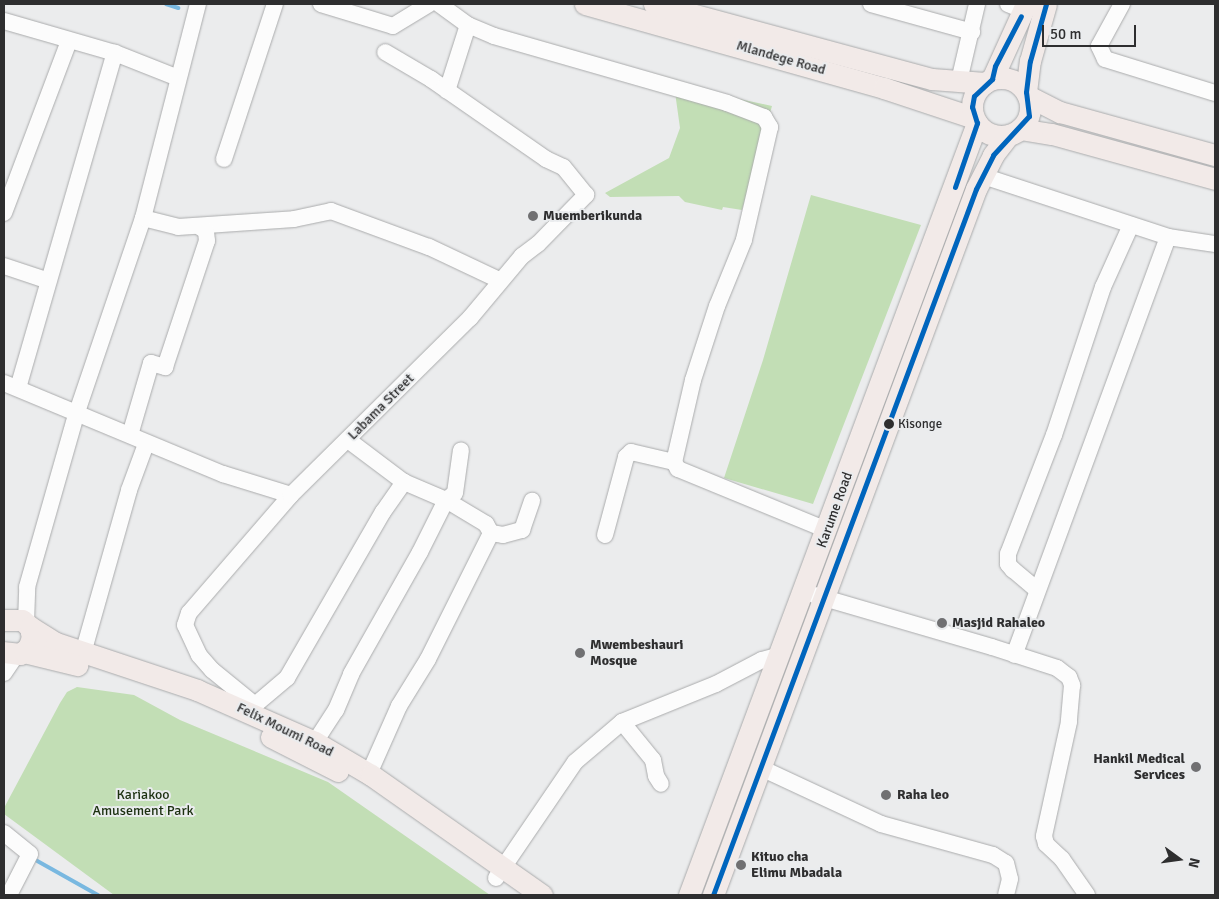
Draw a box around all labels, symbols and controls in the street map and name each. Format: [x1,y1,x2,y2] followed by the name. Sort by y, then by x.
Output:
[1044,15,1138,47] scale bar
[1050,25,1081,43] text: 50 m
[734,37,828,79] street label: Mlandege Road
[543,208,642,224] place label: Muemberikunda
[527,210,539,222] marker: Muemberikunda
[344,370,418,444] street label: Labama Street
[898,416,942,432] place label: Kisonge
[884,419,894,429] marker: Kisonge
[814,470,856,550] street label: Karume Road
[952,615,1045,631] place label: Masjid Rahaleo
[936,617,948,629] marker: Masjid Rahaleo
[590,637,684,670] place label: Mwembeshauri Mosque
[574,647,586,659] marker: Mwembeshauri Mosque
[234,699,336,761] street label: Felix Moumi Road
[1093,751,1185,784] place label: Hankil Medical Services
[1189,760,1203,774] marker: Hankil Medical Services
[92,787,194,820] park label: Kariakoo Amusement Park
[897,787,949,803] place label: Raha leo
[879,788,893,802] marker: Raha leo
[1154,834,1204,884] north arrow
[751,849,842,882] place label: Kituo cha Elimu Mbadala
[1185,856,1203,870] text: N
[735,859,747,871] marker: Kituo cha Elimu Mbadala

